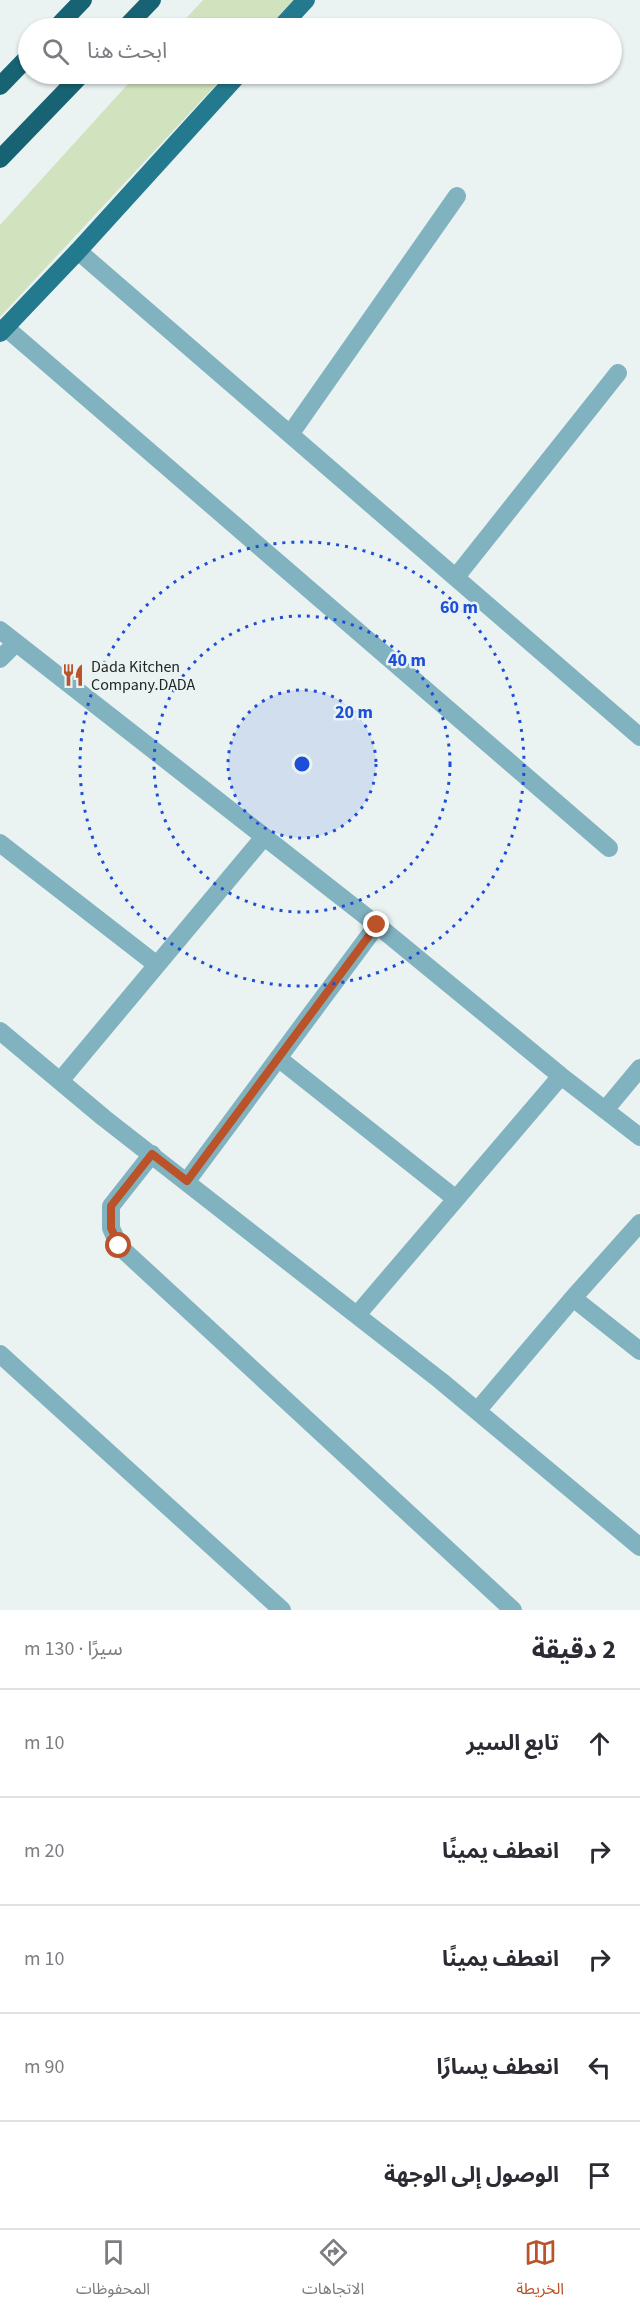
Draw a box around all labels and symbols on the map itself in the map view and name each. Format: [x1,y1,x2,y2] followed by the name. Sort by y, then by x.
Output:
[440,595,478,620] text: 60 m
[388,648,426,673] text: 40 m
[91,656,195,696] place label: Dada Kitchen Company.DADA
[60,662,86,688] restaurant icon: Dada Kitchen Company.DADA
[335,700,373,725] text: 20 m
[292,754,312,774] centre of rings
[363,911,389,937] route end
[105,1232,131,1258] route start

